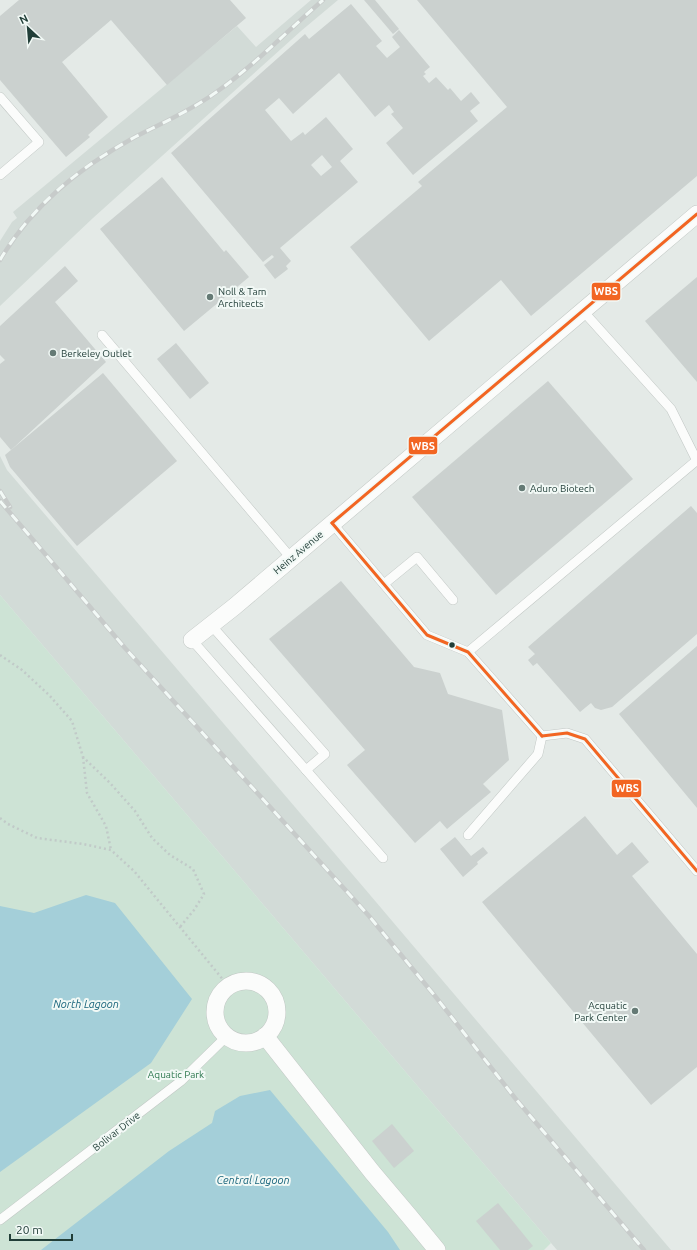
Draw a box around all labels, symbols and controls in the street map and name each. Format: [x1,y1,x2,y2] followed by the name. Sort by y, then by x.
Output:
[8,8,48,48] north arrow
[17,12,30,26] text: N
[591,282,621,301] line badge: WBS
[594,285,618,297] text: WBS
[218,286,266,309] place label: Noll & Tam Architects
[205,292,215,302] marker: Noll & Tam Architects
[48,348,58,358] marker: Berkeley Outlet
[61,348,132,359] place label: Berkeley Outlet
[408,436,438,455] line badge: WBS
[411,440,435,452] text: WBS
[517,483,527,493] marker: Aduro Biotech
[530,483,594,494] place label: Aduro Biotech
[271,528,325,576] street label: Heinz Avenue
[447,640,457,650] unlabelled marker
[611,779,642,798] line badge: WBS
[615,782,639,794] text: WBS
[53,998,119,1010] water label: North Lagoon
[574,1000,627,1023] place label: Acquatic Park Center
[630,1006,640,1016] marker: Acquatic Park Center
[148,1069,204,1080] park label: Aquatic Park
[90,1110,142,1153] street label: Bolivar Drive
[216,1174,290,1186] water label: Central Lagoon
[10,1216,72,1242] scale bar
[16,1223,43,1236] text: 20 m

